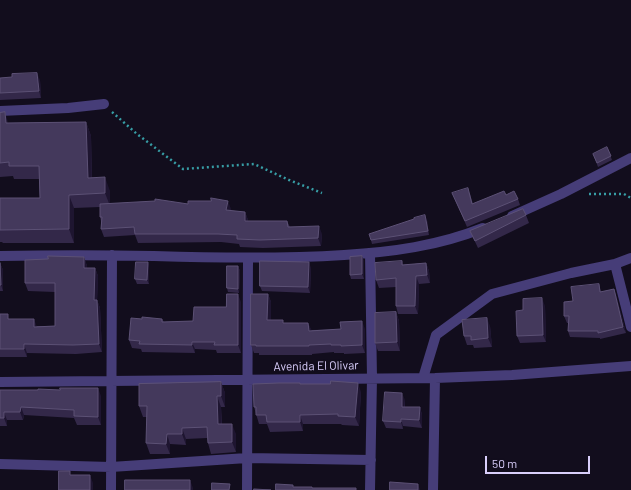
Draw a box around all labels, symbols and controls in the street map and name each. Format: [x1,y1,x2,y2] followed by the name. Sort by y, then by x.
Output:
[273,358,359,374] street label: Avenida El Olivar
[487,448,592,474] scale bar
[492,456,517,470] text: 50 m

